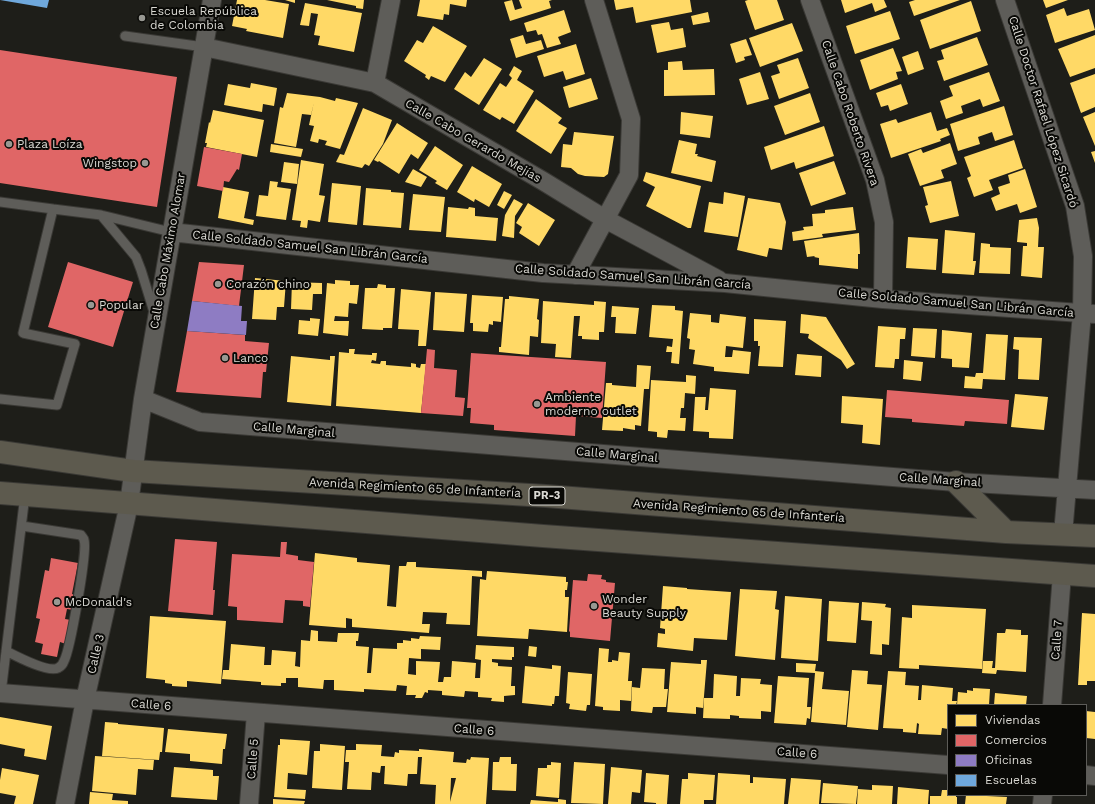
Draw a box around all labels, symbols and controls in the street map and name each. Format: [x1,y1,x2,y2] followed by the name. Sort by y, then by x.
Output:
[150,4,257,32] place label: Escuela República de Colombia
[137,13,147,23] marker: Escuela República de Colombia
[1005,14,1081,210] street label: Calle Doctor Rafael López Sicardó
[818,38,882,188] street label: Calle Cabo Roberto Rivera
[403,96,543,186] street label: Calle Cabo Gerardo Mejías
[17,137,83,151] place label: Plaza Loíza
[4,139,14,149] marker: Plaza Loíza
[82,156,137,170] place label: Wingstop
[140,158,150,168] marker: Wingstop
[147,172,189,330] street label: Calle Cabo Máximo Alomar
[192,227,428,267] street label: Calle Soldado Samuel San Librán García
[514,262,752,292] street label: Calle Soldado Samuel San Librán García
[226,277,310,291] place label: Corazón chino
[213,279,223,289] marker: Corazón chino
[837,286,1075,320] street label: Calle Soldado Samuel San Librán García
[99,298,144,312] place label: Popular
[86,300,96,310] marker: Popular
[233,351,268,365] place label: Lanco
[220,353,230,363] marker: Lanco
[545,390,637,418] place label: Ambiente moderno outlet
[532,399,542,409] marker: Ambiente moderno outlet
[252,419,336,441] street label: Calle Marginal
[575,444,659,466] street label: Calle Marginal
[898,470,982,490] street label: Calle Marginal
[309,475,521,501] street label: Avenida Regimiento 65 de Infantería
[529,487,565,505] road number: PR-3
[633,496,845,526] street label: Avenida Regimiento 65 de Infantería
[602,592,686,620] place label: Wonder Beauty Supply
[65,595,132,609] place label: McDonald's
[52,597,62,607] marker: McDonald's
[589,601,599,611] marker: Wonder Beauty Supply
[1048,619,1066,661] street label: Calle 7
[84,633,108,675] street label: Calle 3
[130,696,172,714] street label: Calle 6
[947,704,1087,796] legend
[985,713,1040,727] text: Viviendas
[453,721,495,739] street label: Calle 6
[985,733,1047,747] text: Comercios
[244,738,262,780] street label: Calle 5
[776,744,818,762] street label: Calle 6
[985,753,1032,767] text: Oficinas
[985,773,1037,787] text: Escuelas

